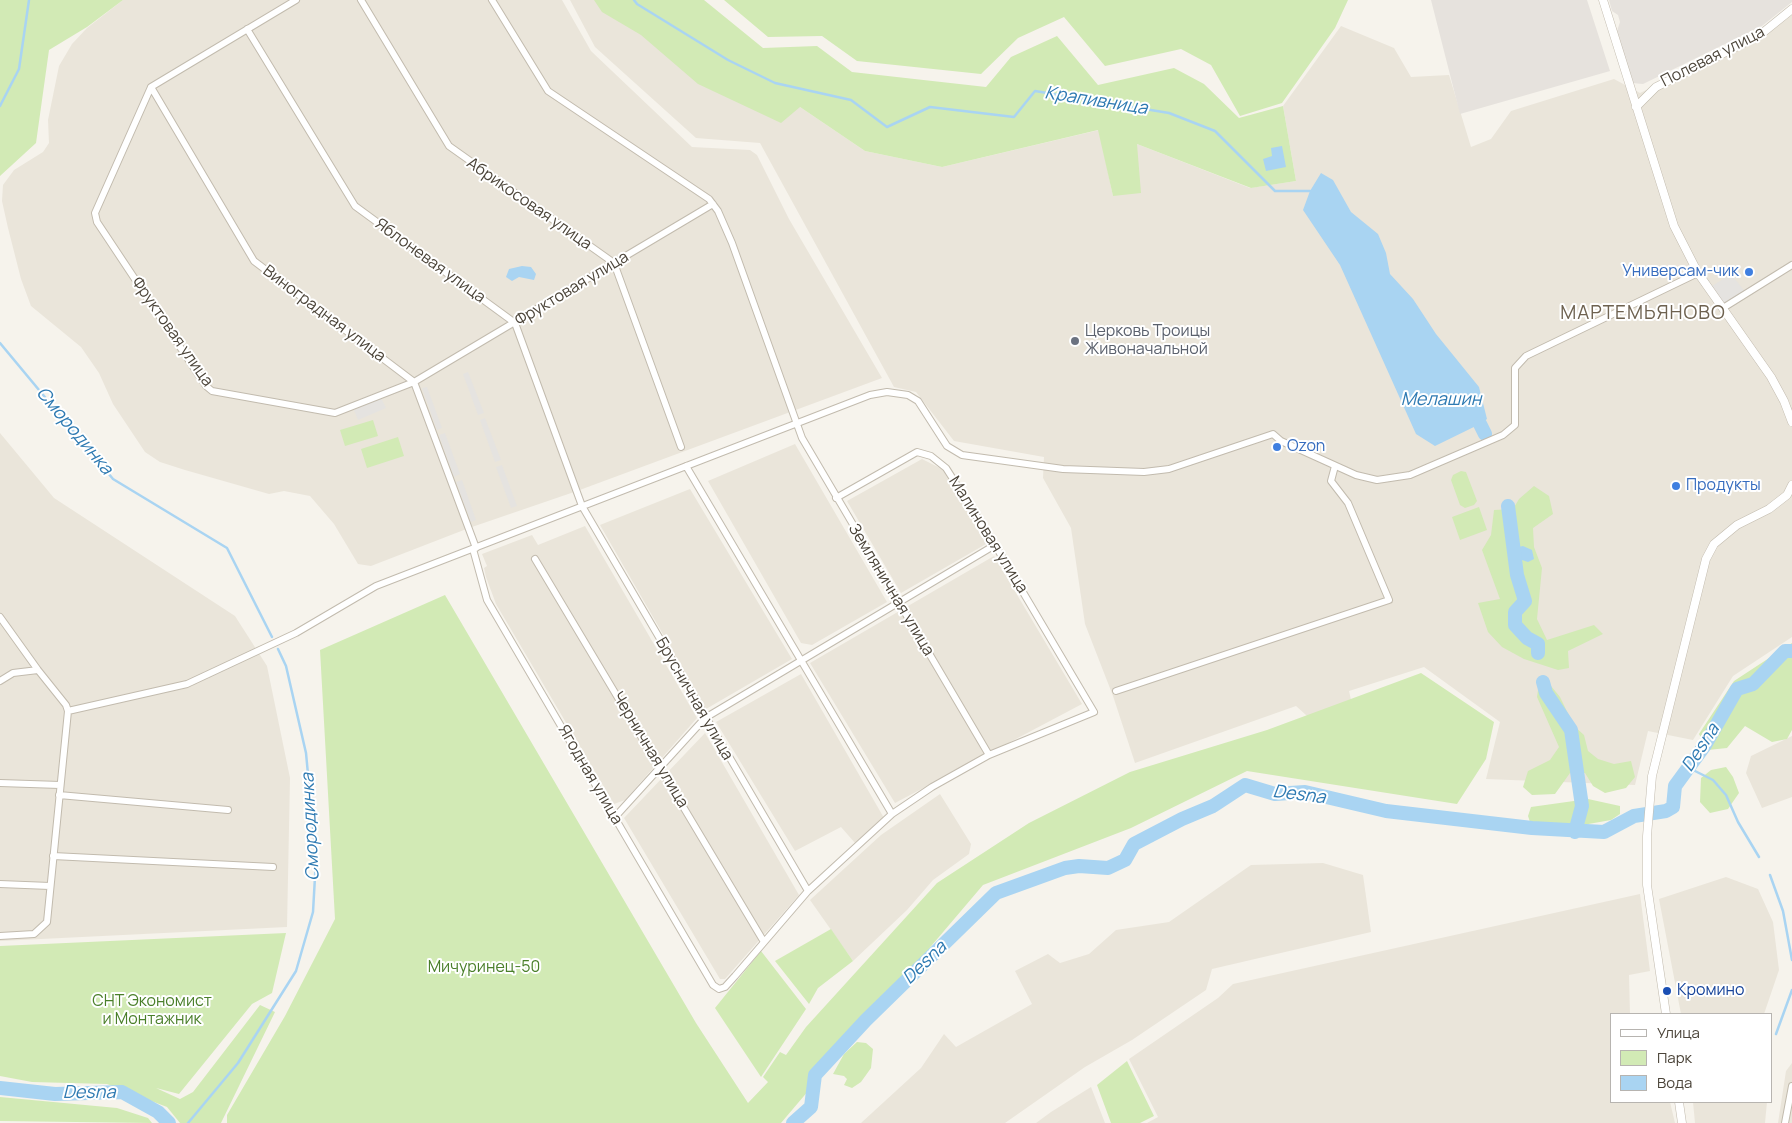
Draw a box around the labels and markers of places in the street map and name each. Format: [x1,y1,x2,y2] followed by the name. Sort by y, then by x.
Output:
[1622,262,1739,282] place label: Универсам-чик
[1743,266,1755,278] marker: Универсам-чик
[1085,322,1210,360] place label: Церковь Троицы Живоначальной
[1069,335,1081,347] marker: Церковь Троицы Живоначальной
[1287,437,1325,457] place label: Ozon
[1271,441,1283,453] marker: Ozon
[1686,476,1761,496] place label: Продукты
[1670,480,1682,492] marker: Продукты
[1677,981,1745,1001] place label: Кромино
[1661,985,1673,997] marker: Кромино

